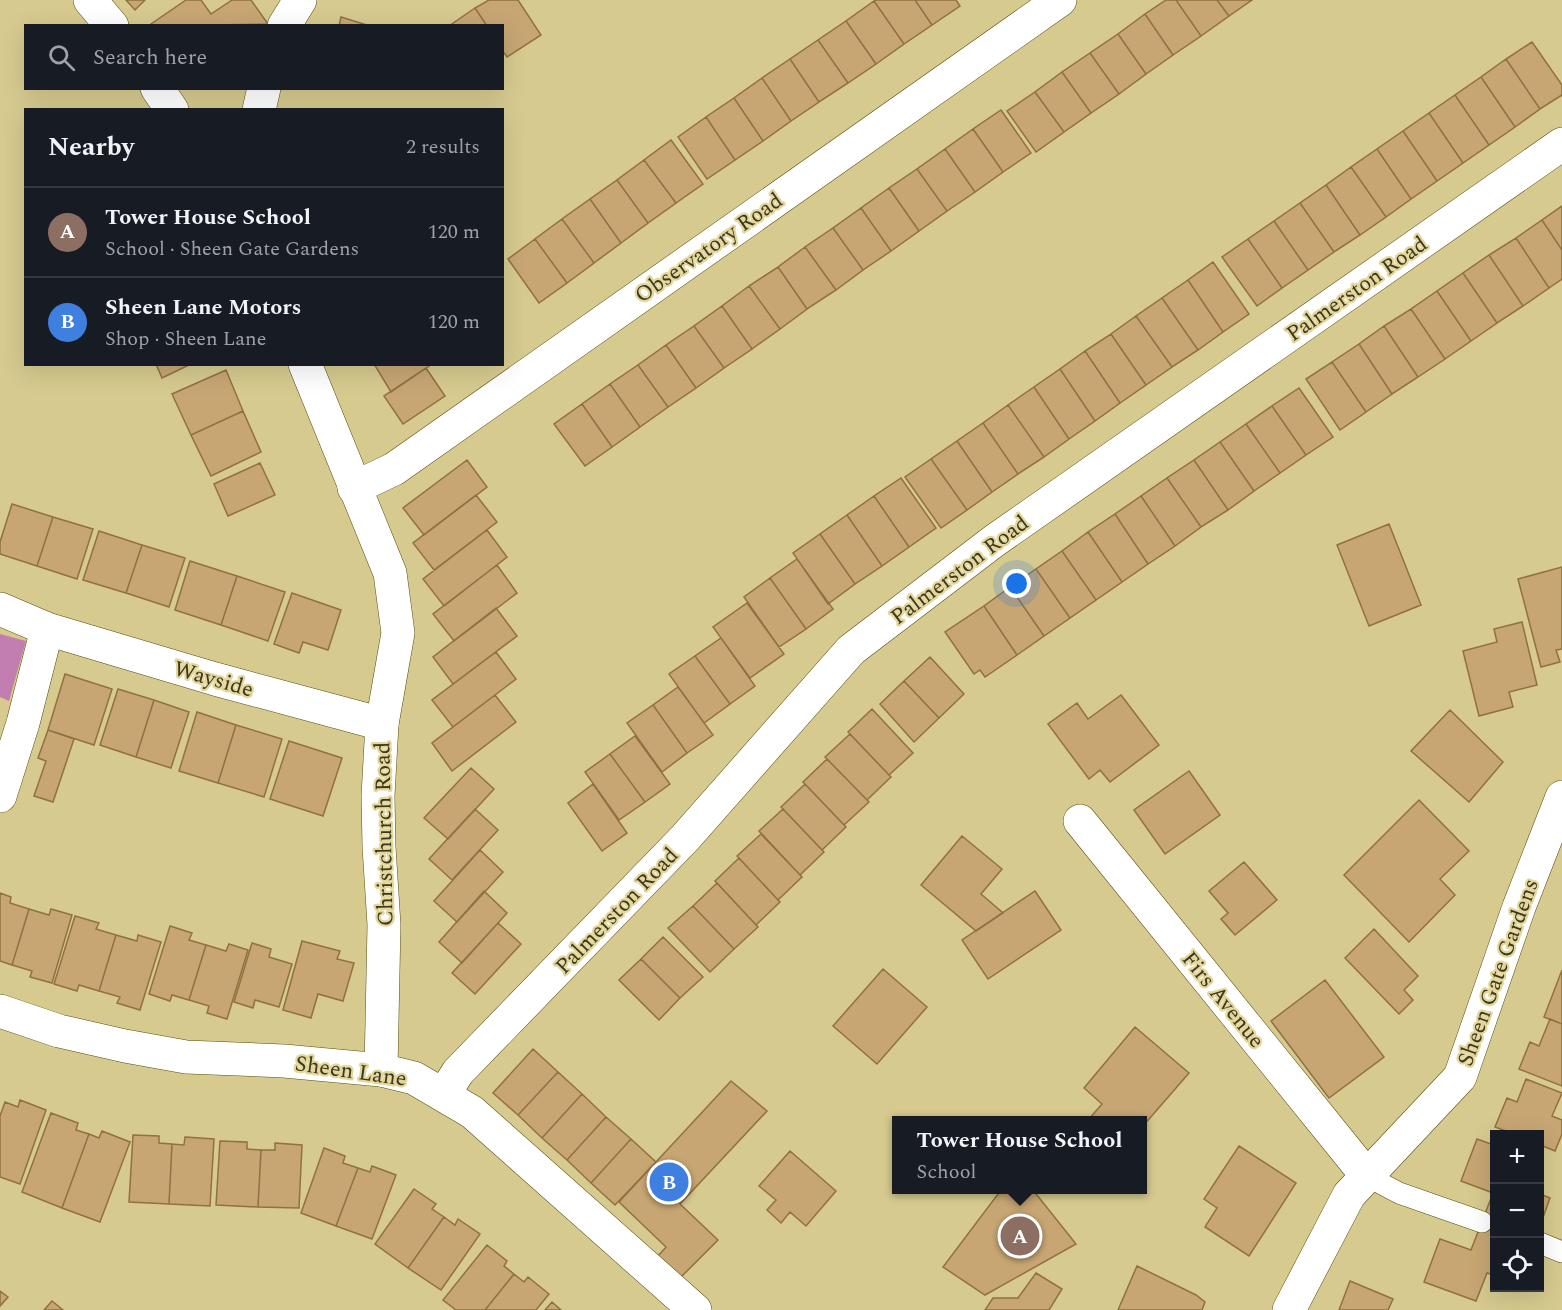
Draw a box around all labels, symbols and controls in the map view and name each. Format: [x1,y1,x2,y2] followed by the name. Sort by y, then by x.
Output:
[24,24,504,90] search box
[45,41,78,74] icon: search
[93,41,207,74] text: Search here
[48,127,134,167] text: Nearby
[406,132,480,162] text: 2 results
[628,185,790,312] street label: Observatory Road
[105,201,311,234] text: Tower House School
[60,217,75,247] text: A
[428,217,480,247] text: 120 m
[1279,228,1434,350] street label: Palmerston Road
[105,234,359,264] text: School · Sheen Gate Gardens
[105,291,301,324] text: Sheen Lane Motors
[60,307,75,337] text: B
[428,307,480,337] text: 120 m
[105,324,266,354] text: Shop · Sheen Lane
[884,507,1036,633] street label: Palmerston Road
[1002,569,1031,598] your location
[170,652,257,707] street label: Wayside
[366,742,403,926] street label: Christchurch Road
[548,840,687,982] street label: Palmerston Road
[1449,874,1548,1071] street label: Sheen Gate Gardens
[1173,944,1272,1056] street label: Firs Avenue
[293,1047,409,1096] street label: Sheen Lane
[892,1116,1147,1194] popup
[917,1124,1123,1157] text: Tower House School
[1490,1130,1544,1292] map controls
[1490,1130,1544,1184] button: +
[917,1157,976,1187] text: School
[650,1160,688,1204] pin: B
[1490,1184,1544,1238] button: −
[1000,1214,1040,1258] pin: A
[1490,1238,1544,1292] button: locate

